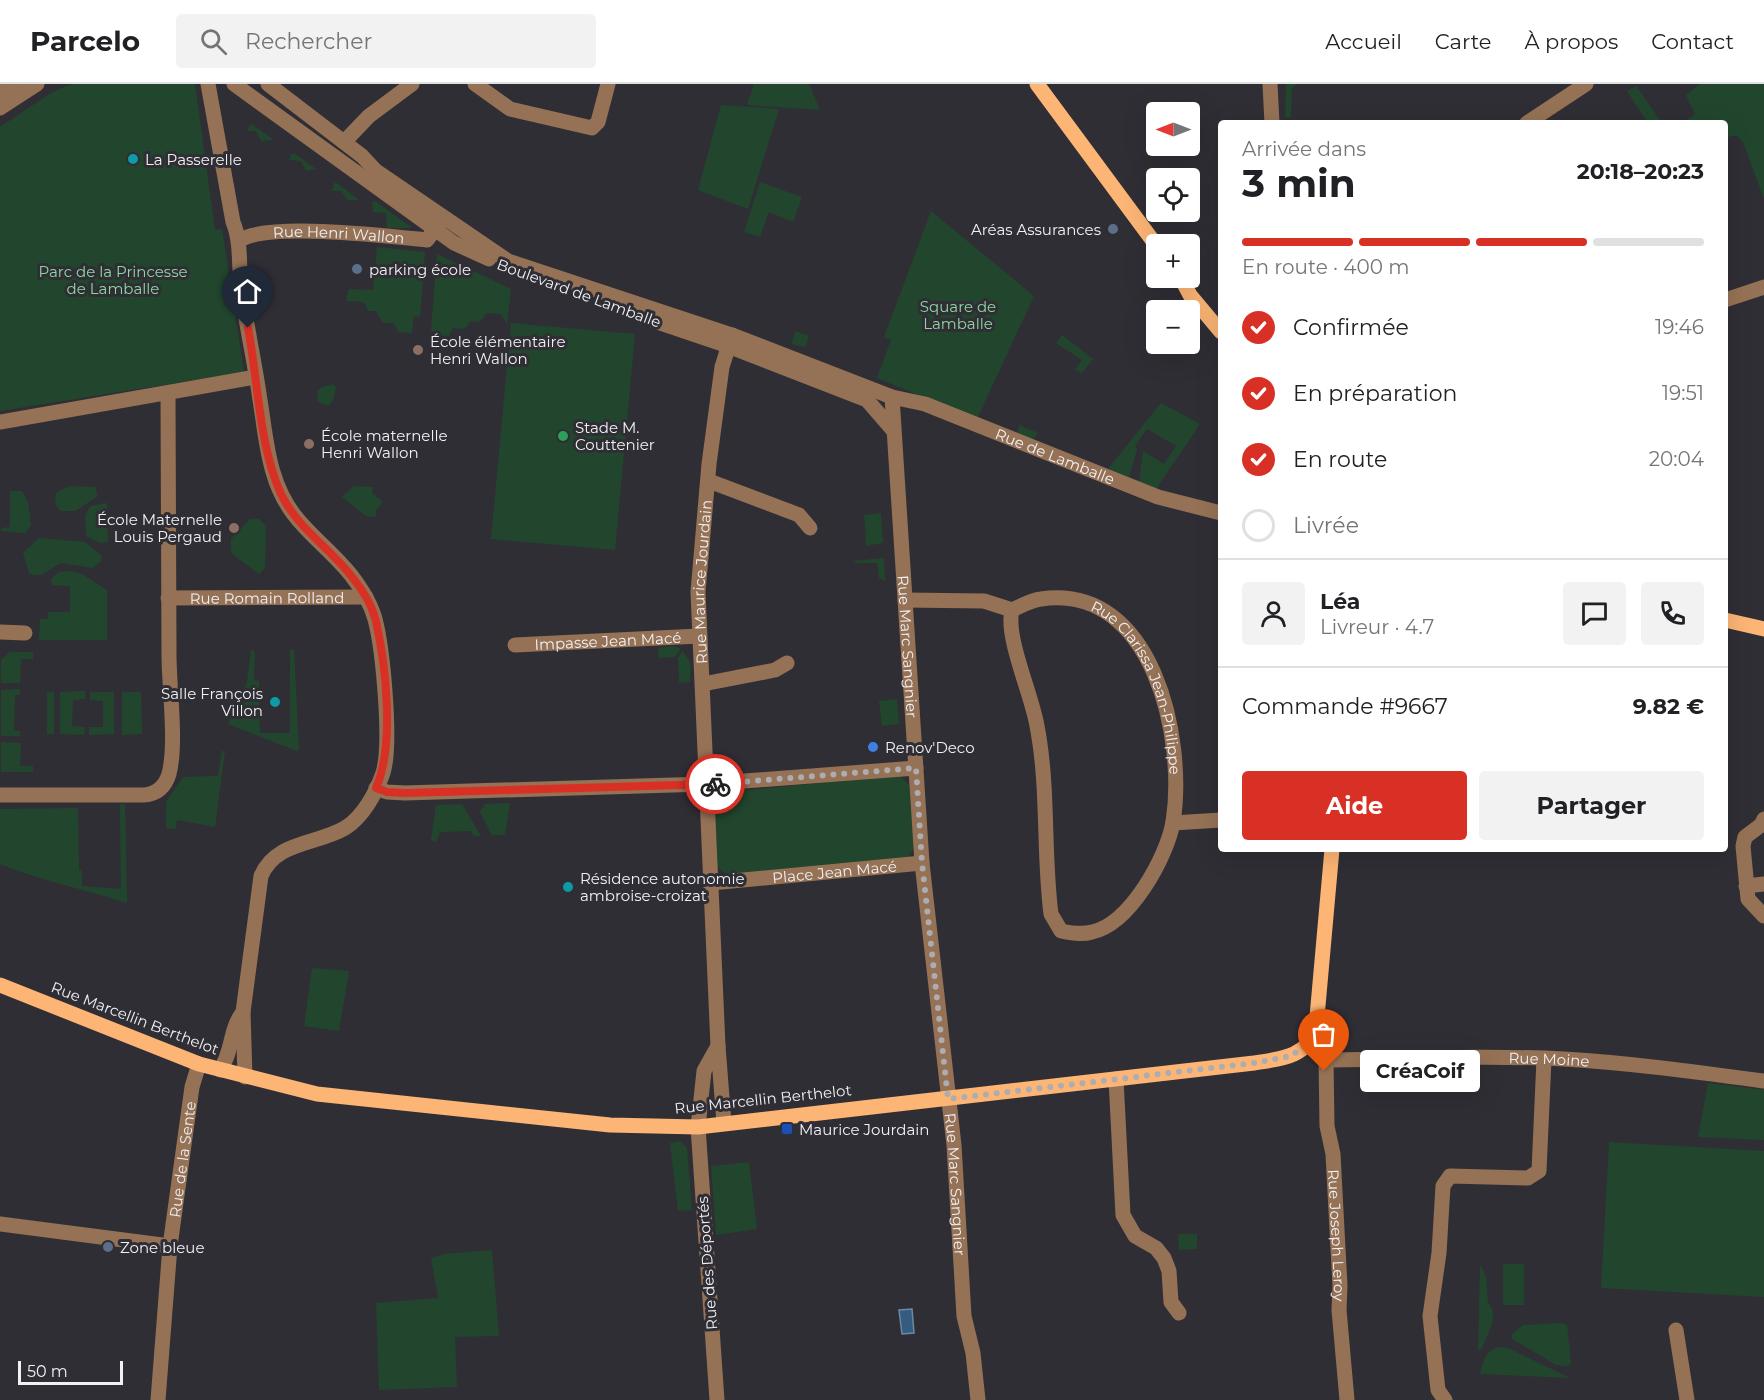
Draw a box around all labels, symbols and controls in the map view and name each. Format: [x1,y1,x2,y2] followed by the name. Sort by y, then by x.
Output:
[176,14,596,68] search box
[30,24,140,58] text: Parcelo
[197,25,230,58] icon: search
[245,28,372,55] text: Rechercher
[1325,29,1402,54] text: Accueil
[1435,29,1491,54] text: Carte
[1524,29,1618,54] text: À propos
[1651,29,1734,54] text: Contact
[1146,102,1200,156] north arrow
[1146,102,1200,354] map controls
[1242,137,1366,161] text: Arrivée dans
[145,150,242,169] place label: La Passerelle
[126,152,140,166] marker: La Passerelle
[1577,158,1704,185] text: 20:18–20:23
[1242,159,1356,207] text: 3 min
[1146,168,1200,222] button: locate
[971,220,1101,239] place label: Aréas Assurances
[272,222,405,247] street label: Rue Henri Wallon
[1106,222,1120,236] marker: Aréas Assurances
[1146,234,1200,288] button: +
[494,254,664,332] street label: Boulevard de Lamballe
[1242,255,1409,279] text: En route · 400 m
[369,260,471,279] place label: parking école
[38,262,188,298] park label: Parc de la Princesse de Lamballe
[350,262,364,276] marker: parking école
[222,266,273,328] pin
[231,275,264,308] icon: home
[920,297,996,333] park label: Square de Lamballe
[1146,300,1200,354] button: −
[1242,311,1275,344] icon: check
[1293,314,1409,341] text: Confirmée
[1655,315,1704,339] text: 19:46
[430,332,566,368] place label: École élémentaire Henri Wallon
[411,343,425,357] marker: École élémentaire Henri Wallon
[1242,377,1275,410] icon: check
[1293,380,1457,407] text: En préparation
[1662,381,1704,405] text: 19:51
[575,418,655,454] place label: Stade M. Couttenier
[993,424,1118,488] street label: Rue de Lamballe
[321,426,448,462] place label: École maternelle Henri Wallon
[556,429,570,443] marker: Stade M. Couttenier
[302,437,316,451] marker: École maternelle Henri Wallon
[1242,443,1275,476] icon: check
[1293,446,1387,473] text: En route
[1649,447,1704,471] text: 20:04
[688,499,715,664] street label: Rue Maurice Jourdain
[97,510,222,546] place label: École Maternelle Louis Pergaud
[1293,512,1359,539] text: Livrée
[227,521,241,535] marker: École Maternelle Louis Pergaud
[894,574,922,719] street label: Rue Marc Sangnier
[1242,582,1305,645] button: person
[1563,582,1626,645] button: chat
[1641,582,1704,645] button: phone
[190,588,344,607] street label: Rue Romain Rolland
[1320,588,1360,615] text: Léa
[1088,596,1185,775] street label: Rue Clarissa Jean-Philippe
[1320,615,1434,639] text: Livreur · 4.7
[534,627,682,654] street label: Impasse Jean Macé
[161,684,263,720] place label: Salle François Villon
[1242,693,1448,720] text: Commande #9667
[1633,693,1704,720] text: 9.82 €
[268,695,282,709] marker: Salle François Villon
[885,738,975,757] place label: Renov'Deco
[866,740,880,754] marker: Renov'Deco
[685,754,745,814] courier
[699,768,732,801] icon: bike
[1242,771,1467,840] button: Aide
[1479,771,1704,840] button: Partager
[771,856,897,887] street label: Place Jean Macé
[580,869,745,905] place label: Résidence autonomie ambroise-croizat
[561,880,575,894] marker: Résidence autonomie ambroise-croizat
[49,977,221,1059] street label: Rue Marcellin Berthelot
[1298,1009,1349,1071] pin
[1307,1018,1340,1051] icon: bag
[1509,1048,1590,1070] street label: Rue Moine
[1360,1050,1480,1092] callout: CréaCoif
[1376,1059,1464,1083] text: CréaCoif
[674,1080,852,1118] street label: Rue Marcellin Berthelot
[165,1100,199,1219] street label: Rue de la Sente
[941,1112,970,1256] street label: Rue Marc Sangnier
[799,1120,930,1139] place label: Maurice Jourdain
[780,1122,794,1136] marker: Maurice Jourdain
[1324,1169,1350,1303] street label: Rue Joseph Leroy
[693,1196,721,1330] street label: Rue des Déportés
[120,1238,204,1257] place label: Zone bleue
[101,1240,115,1254] marker: Zone bleue
[18,1358,123,1386] scale bar
[27,1362,68,1381] text: 50 m

